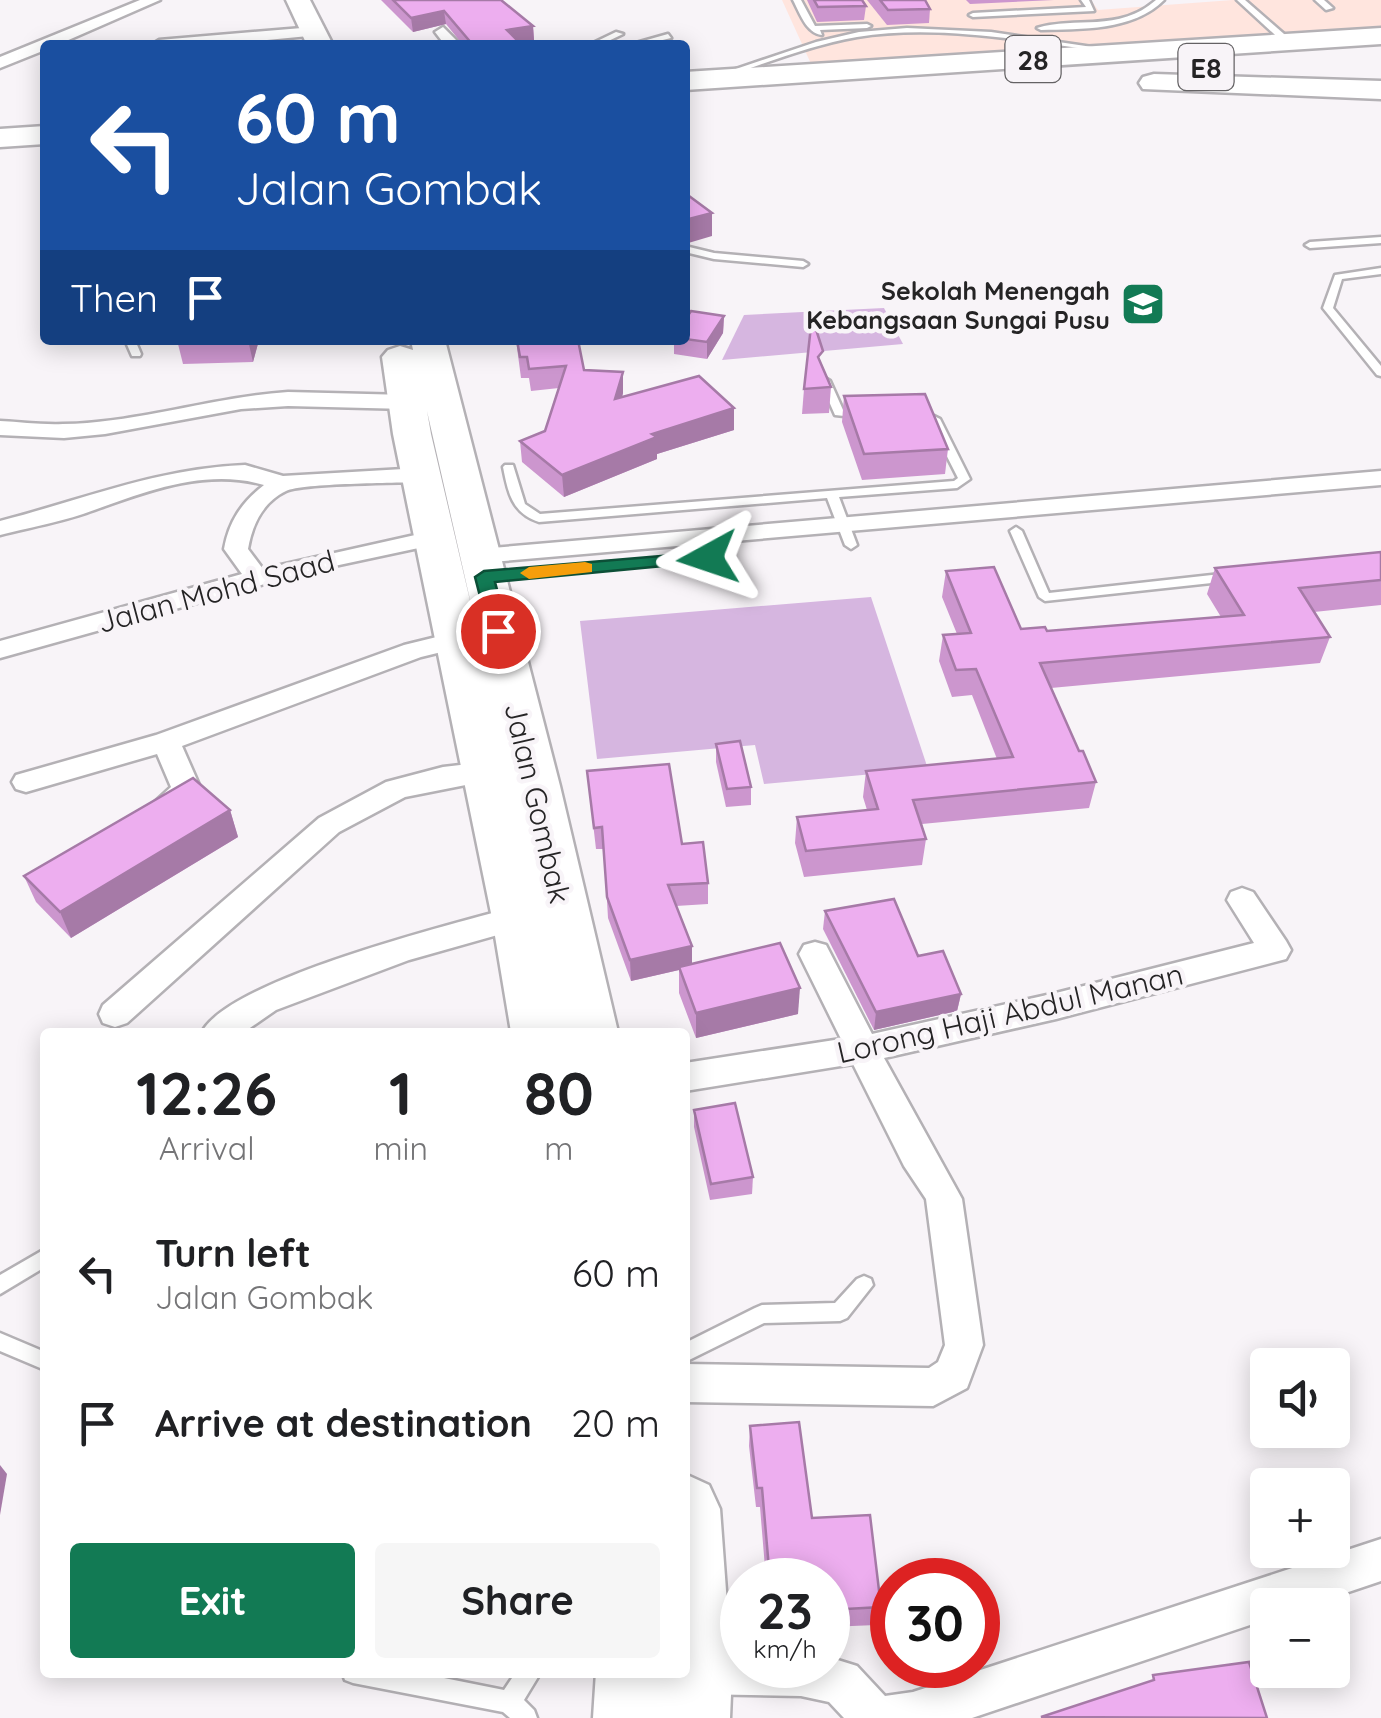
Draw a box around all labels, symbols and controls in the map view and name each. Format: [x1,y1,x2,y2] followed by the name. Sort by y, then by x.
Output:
[1006,36,1060,82] road number: 28
[1178,44,1234,90] road number: E8
[235,73,401,161] text: 60 m
[70,80,200,210] icon: left
[235,160,542,216] text: Jalan Gombak
[178,270,233,325] icon: arrive
[70,274,158,322] text: Then
[806,275,1110,335] place label: Sekolah Menengah Kebangsaan Sungai Pusu
[1120,281,1166,327] school or university icon: Sekolah Menengah Kebangsaan Sungai Pusu
[656,506,760,610] position arrow
[93,541,339,641] street label: Jalan Mohd Saad
[456,589,541,674] pin
[471,604,526,659] icon: arrive
[496,699,580,907] street label: Jalan Gombak
[833,955,1187,1071] street label: Lorong Haji Abdul Manan
[136,1055,277,1130] text: 12:26
[389,1055,412,1130] text: 1
[524,1055,594,1130] text: 80
[159,1128,255,1168] text: Arrival
[373,1128,428,1168] text: min
[544,1128,574,1168] text: m
[155,1229,311,1277] text: Turn left
[70,1246,125,1301] icon: left
[572,1249,660,1297] text: 60 m
[155,1277,373,1317] text: Jalan Gombak
[1250,1348,1350,1688] map controls
[1250,1348,1350,1448] button: sound
[70,1396,125,1451] icon: arrive
[155,1399,532,1447] text: Arrive at destination
[571,1399,660,1447] text: 20 m
[1250,1468,1350,1568] button: +
[70,1543,355,1658] button: Exit
[375,1543,660,1658] button: Share
[870,1558,1000,1688] speed limit sign: 30
[757,1579,813,1642] text: 23
[1250,1588,1350,1688] button: −
[753,1633,817,1664] text: km/h

